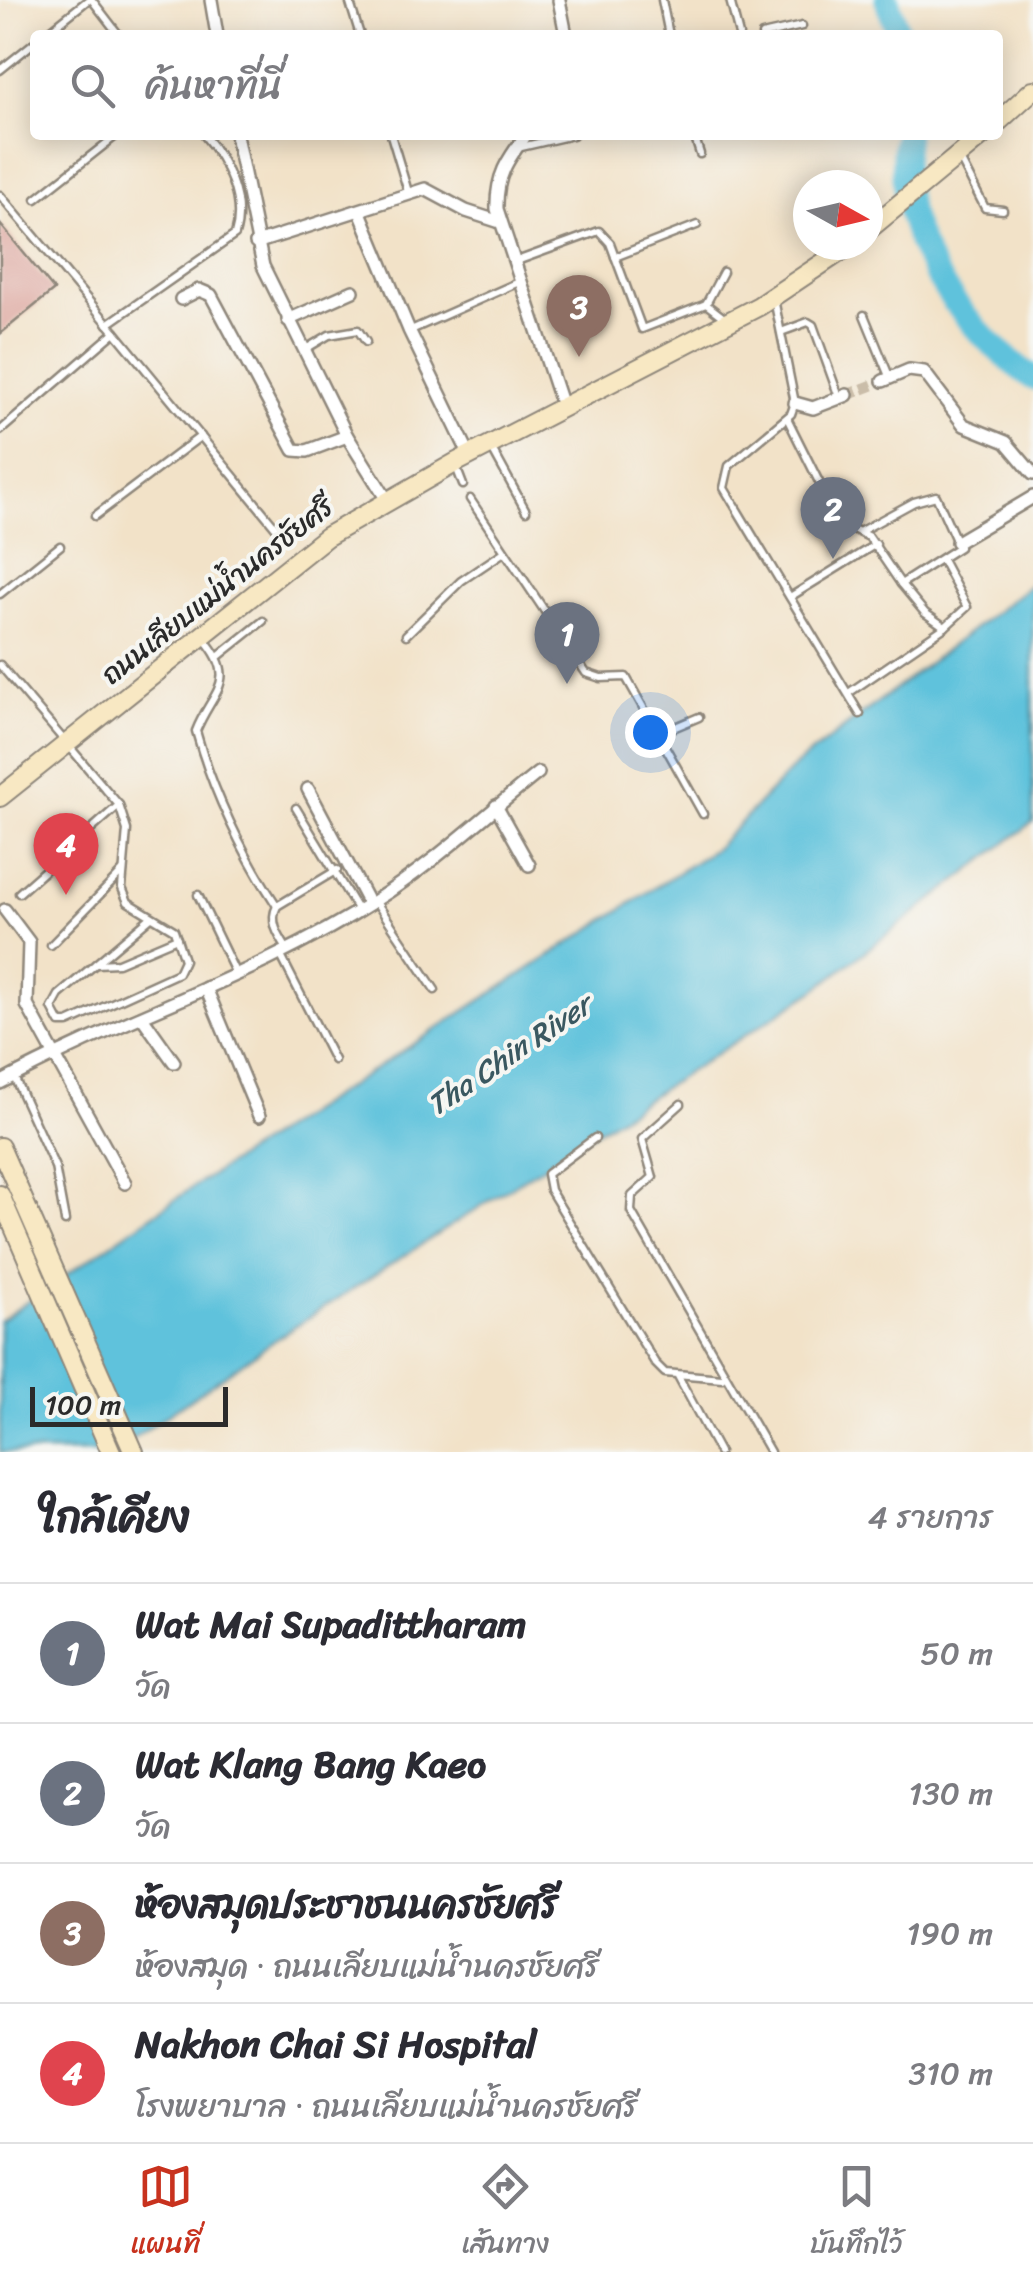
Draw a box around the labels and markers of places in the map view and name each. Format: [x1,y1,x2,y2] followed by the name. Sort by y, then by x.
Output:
[546,274,612,357] pin: 3
[800,476,866,559] pin: 2
[534,602,600,684] pin: 1
[34,812,98,895] pin: 4

